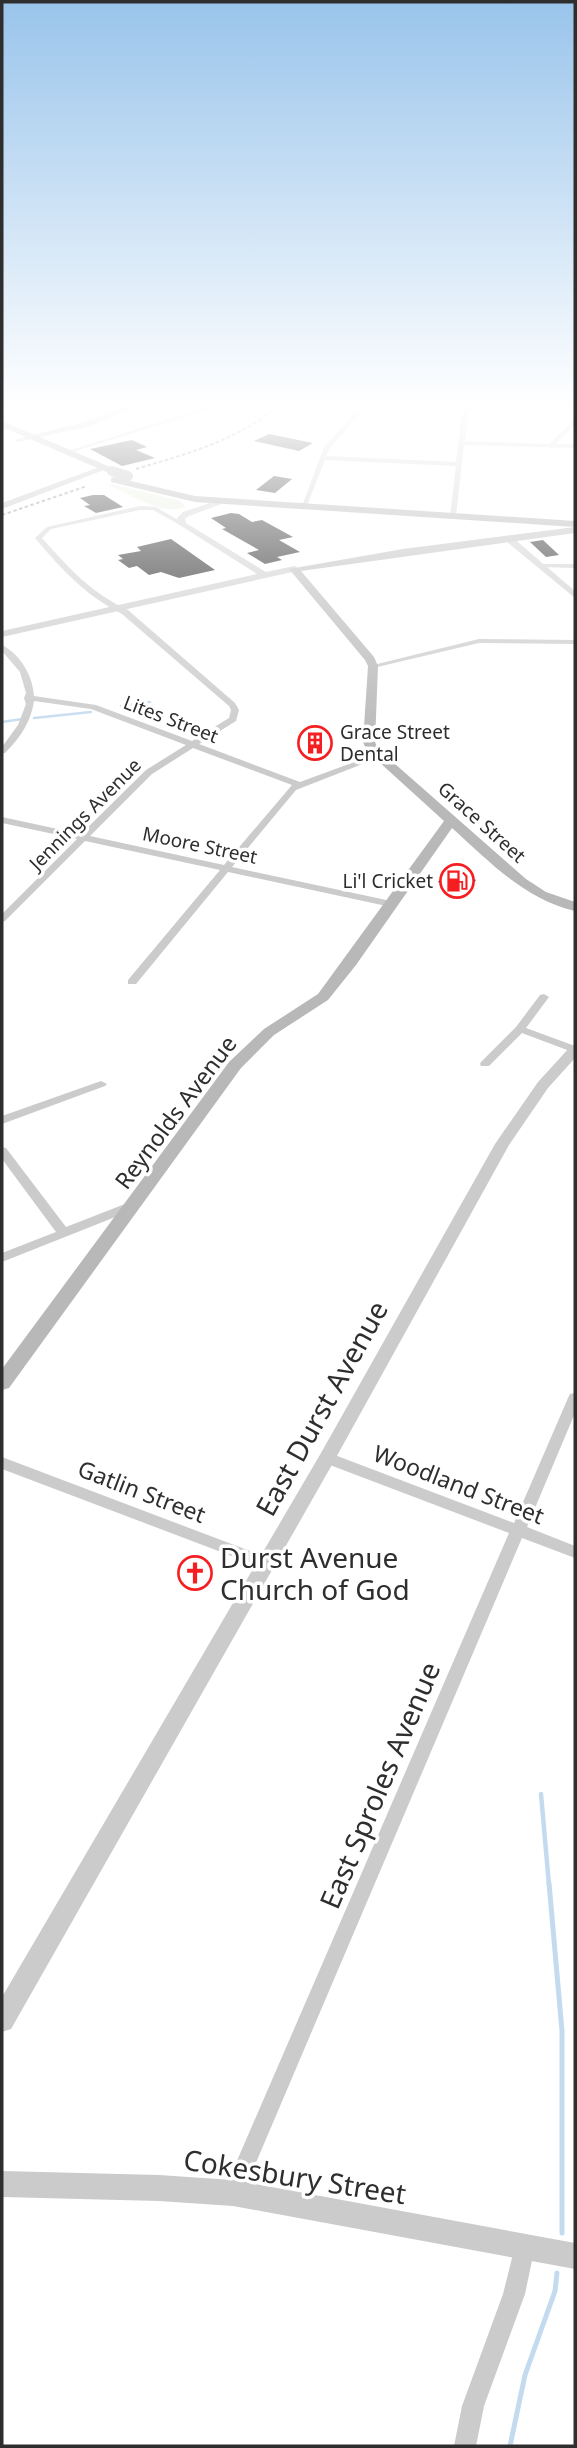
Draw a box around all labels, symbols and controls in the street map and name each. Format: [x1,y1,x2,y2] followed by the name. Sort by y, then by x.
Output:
[120,689,222,749] street label: Lites Street
[340,719,450,767] place label: Grace Street Dental
[296,724,334,762] building icon: Grace Street Dental
[22,752,147,877] street label: Jennings Avenue
[433,776,532,868] street label: Grace Street
[140,820,260,870] street label: Moore Street
[438,862,476,900] fuel station icon: Li'l Cricket
[342,868,433,894] place label: Li'l Cricket
[107,1029,243,1195] street label: Reynolds Avenue
[246,1294,396,1522] street label: East Durst Avenue
[369,1437,549,1531] street label: Woodland Street
[74,1452,210,1530] street label: Gatlin Street
[220,1538,410,1608] place label: Durst Avenue Church of God
[176,1554,214,1592] church icon: Durst Avenue Church of God
[310,1656,448,1914] street label: East Sproles Avenue
[181,2140,409,2212] street label: Cokesbury Street

